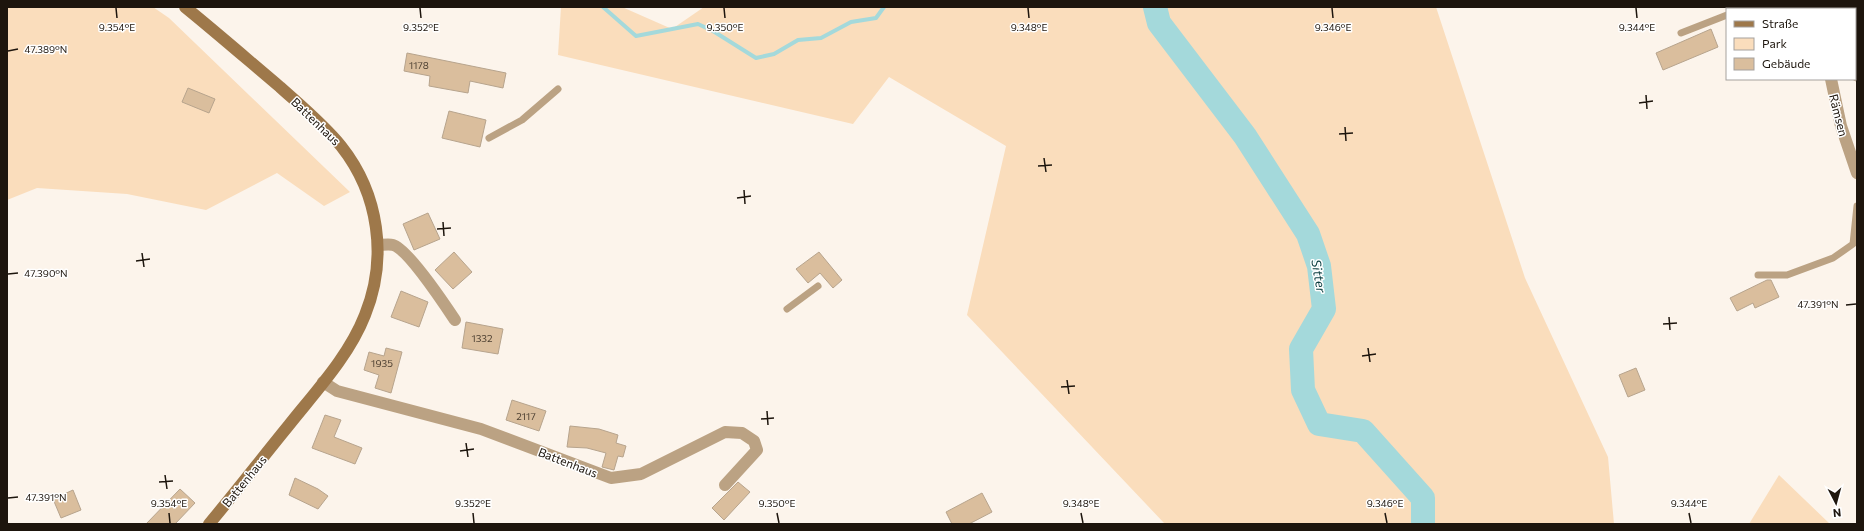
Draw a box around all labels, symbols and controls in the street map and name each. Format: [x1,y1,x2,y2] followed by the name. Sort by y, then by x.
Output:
[1726,8,1856,80] legend
[1762,16,1798,30] text: Straße
[99,21,135,33] text: 9.354°E
[403,21,439,33] text: 9.352°E
[707,21,743,33] text: 9.350°E
[1011,21,1047,33] text: 9.348°E
[1315,21,1351,33] text: 9.346°E
[1619,21,1655,33] text: 9.344°E
[1762,36,1788,50] text: Park
[25,43,67,55] text: 47.389°N
[1762,56,1810,70] text: Gebäude
[409,59,429,71] house number: 1178
[1827,92,1851,138] street label: Rämsen
[289,94,343,148] street label: Battenhaus
[1308,258,1330,295] water label: Sitter
[24,267,68,279] text: 47.390°N
[1797,298,1839,310] text: 47.391°N
[471,332,493,344] house number: 1332
[371,357,393,369] house number: 1935
[516,410,536,422] house number: 2117
[536,444,600,480] street label: Battenhaus
[219,452,269,510] street label: Battenhaus
[1816,483,1856,523] north arrow
[25,491,67,503] text: 47.391°N
[151,497,187,509] text: 9.354°E
[455,497,491,509] text: 9.352°E
[759,497,795,509] text: 9.350°E
[1063,497,1099,509] text: 9.348°E
[1367,497,1403,509] text: 9.346°E
[1671,497,1707,509] text: 9.344°E
[1832,507,1842,520] text: N

